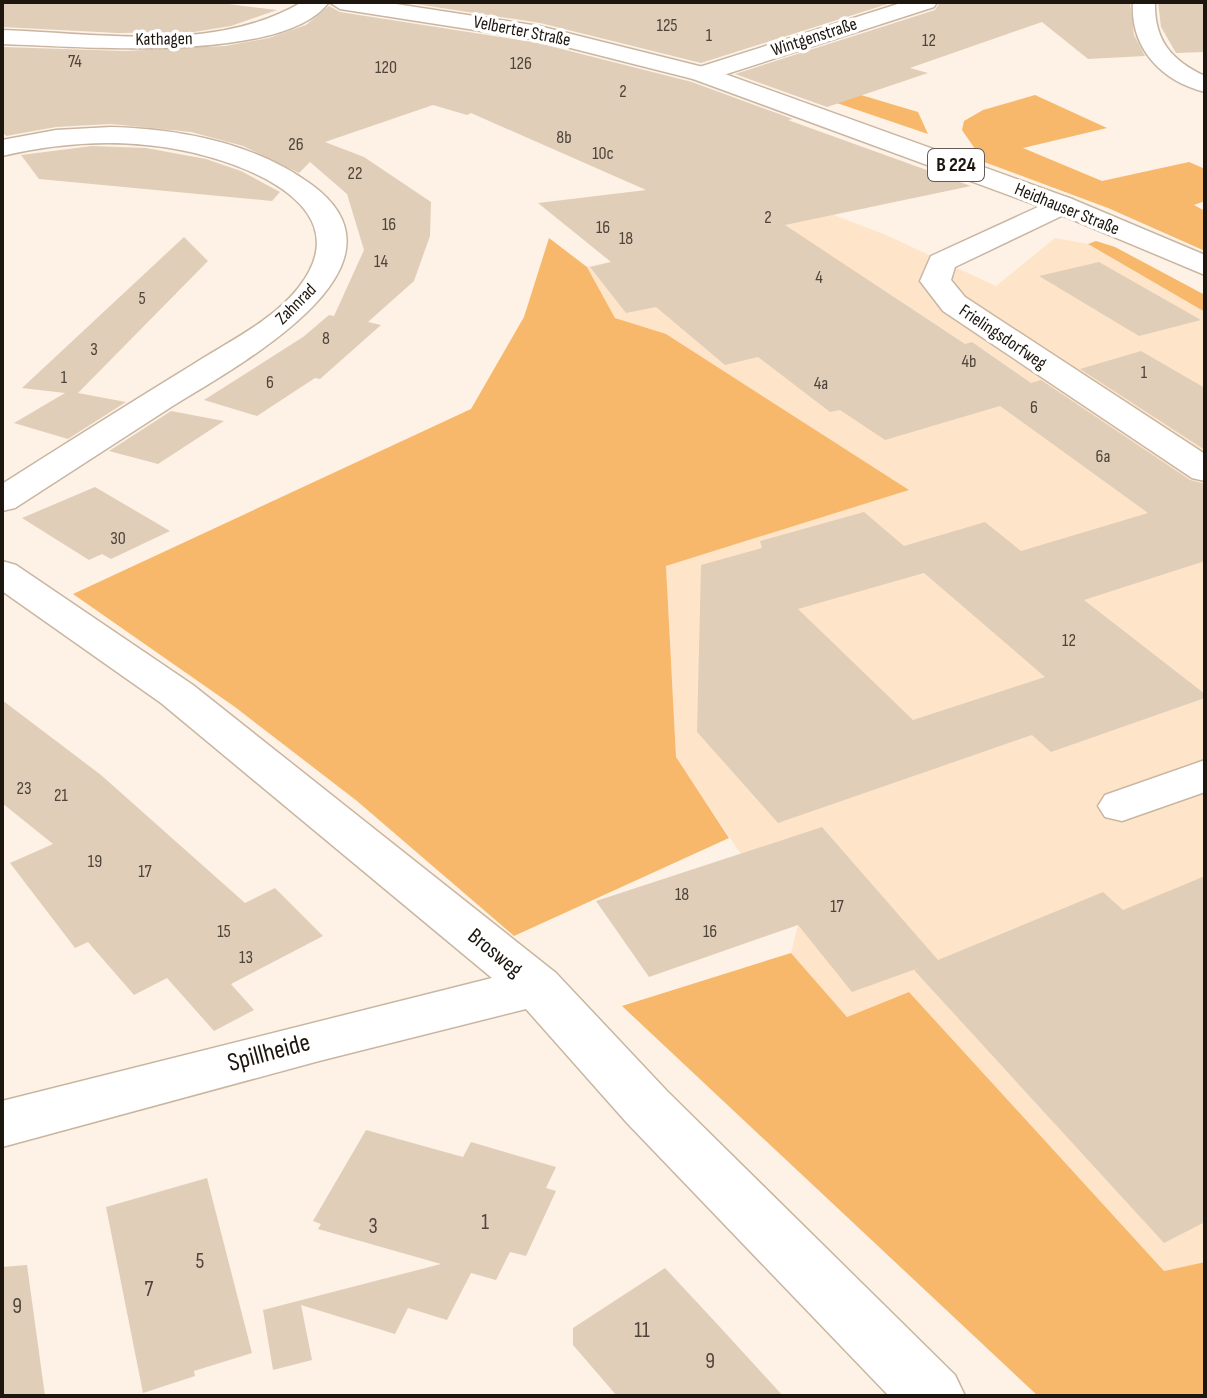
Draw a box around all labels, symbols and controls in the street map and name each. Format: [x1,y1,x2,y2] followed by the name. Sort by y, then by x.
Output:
[472,11,572,51] street label: Velberter Straße
[768,13,860,61] street label: Wintgenstraße
[656,15,678,36] house number: 125
[706,25,713,46] house number: 1
[135,28,193,50] street label: Kathagen
[922,30,936,51] house number: 12
[68,51,82,72] house number: 74
[510,53,532,74] house number: 126
[375,57,397,78] house number: 120
[619,81,627,102] house number: 2
[556,127,572,148] house number: 8b
[288,134,304,155] house number: 26
[592,143,614,164] house number: 10c
[928,149,984,181] road number: B 224
[348,163,362,184] house number: 22
[1012,178,1122,240] street label: Heidhauser Straße
[764,207,772,228] house number: 2
[382,214,396,235] house number: 16
[596,217,610,238] house number: 16
[619,228,633,249] house number: 18
[374,251,388,272] house number: 14
[815,267,823,288] house number: 4
[271,279,321,329] street label: Zahnrad
[138,288,146,309] house number: 5
[955,300,1051,374] street label: Frielingsdorfweg
[322,328,330,349] house number: 8
[90,339,98,360] house number: 3
[962,351,977,372] house number: 4b
[1141,362,1148,383] house number: 1
[61,367,68,388] house number: 1
[266,372,274,393] house number: 6
[814,373,828,394] house number: 4a
[1030,397,1038,418] house number: 6
[1096,446,1110,467] house number: 6a
[110,528,126,549] house number: 30
[1062,630,1076,651] house number: 12
[17,778,32,799] house number: 23
[54,785,69,806] house number: 21
[88,851,102,872] house number: 19
[138,861,153,882] house number: 17
[675,884,689,905] house number: 18
[830,896,845,917] house number: 17
[217,921,231,942] house number: 15
[703,921,717,942] house number: 16
[462,923,528,983] street label: Brosweg
[239,947,253,968] house number: 13
[224,1027,314,1079] street label: Spillheide
[481,1209,489,1236] house number: 1
[368,1213,378,1240] house number: 3
[196,1248,205,1275] house number: 5
[145,1276,154,1303] house number: 7
[12,1293,22,1320] house number: 9
[634,1317,650,1344] house number: 11
[705,1348,715,1375] house number: 9

